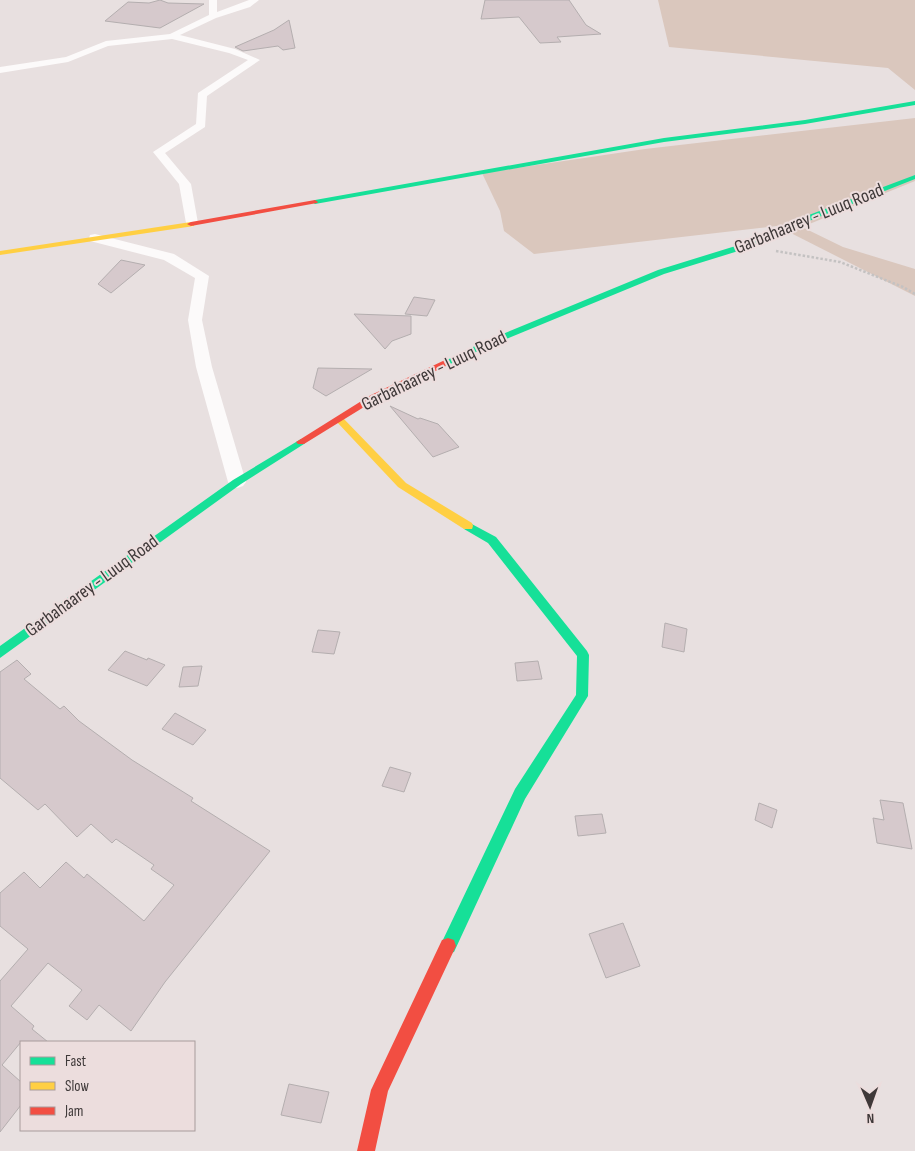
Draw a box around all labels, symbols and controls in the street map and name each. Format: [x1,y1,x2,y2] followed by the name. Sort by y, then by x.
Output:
[731,179,887,259] street label: Garbahaarey - Luuq Road
[358,326,510,416] street label: Garbahaarey - Luuq Road
[21,530,163,642] street label: Garbahaarey - Luuq Road
[20,1041,195,1131] legend
[65,1052,87,1071] text: Fast
[65,1077,89,1096] text: Slow
[845,1081,895,1131] north arrow
[64,1102,83,1121] text: Jam
[866,1110,874,1127] text: N

